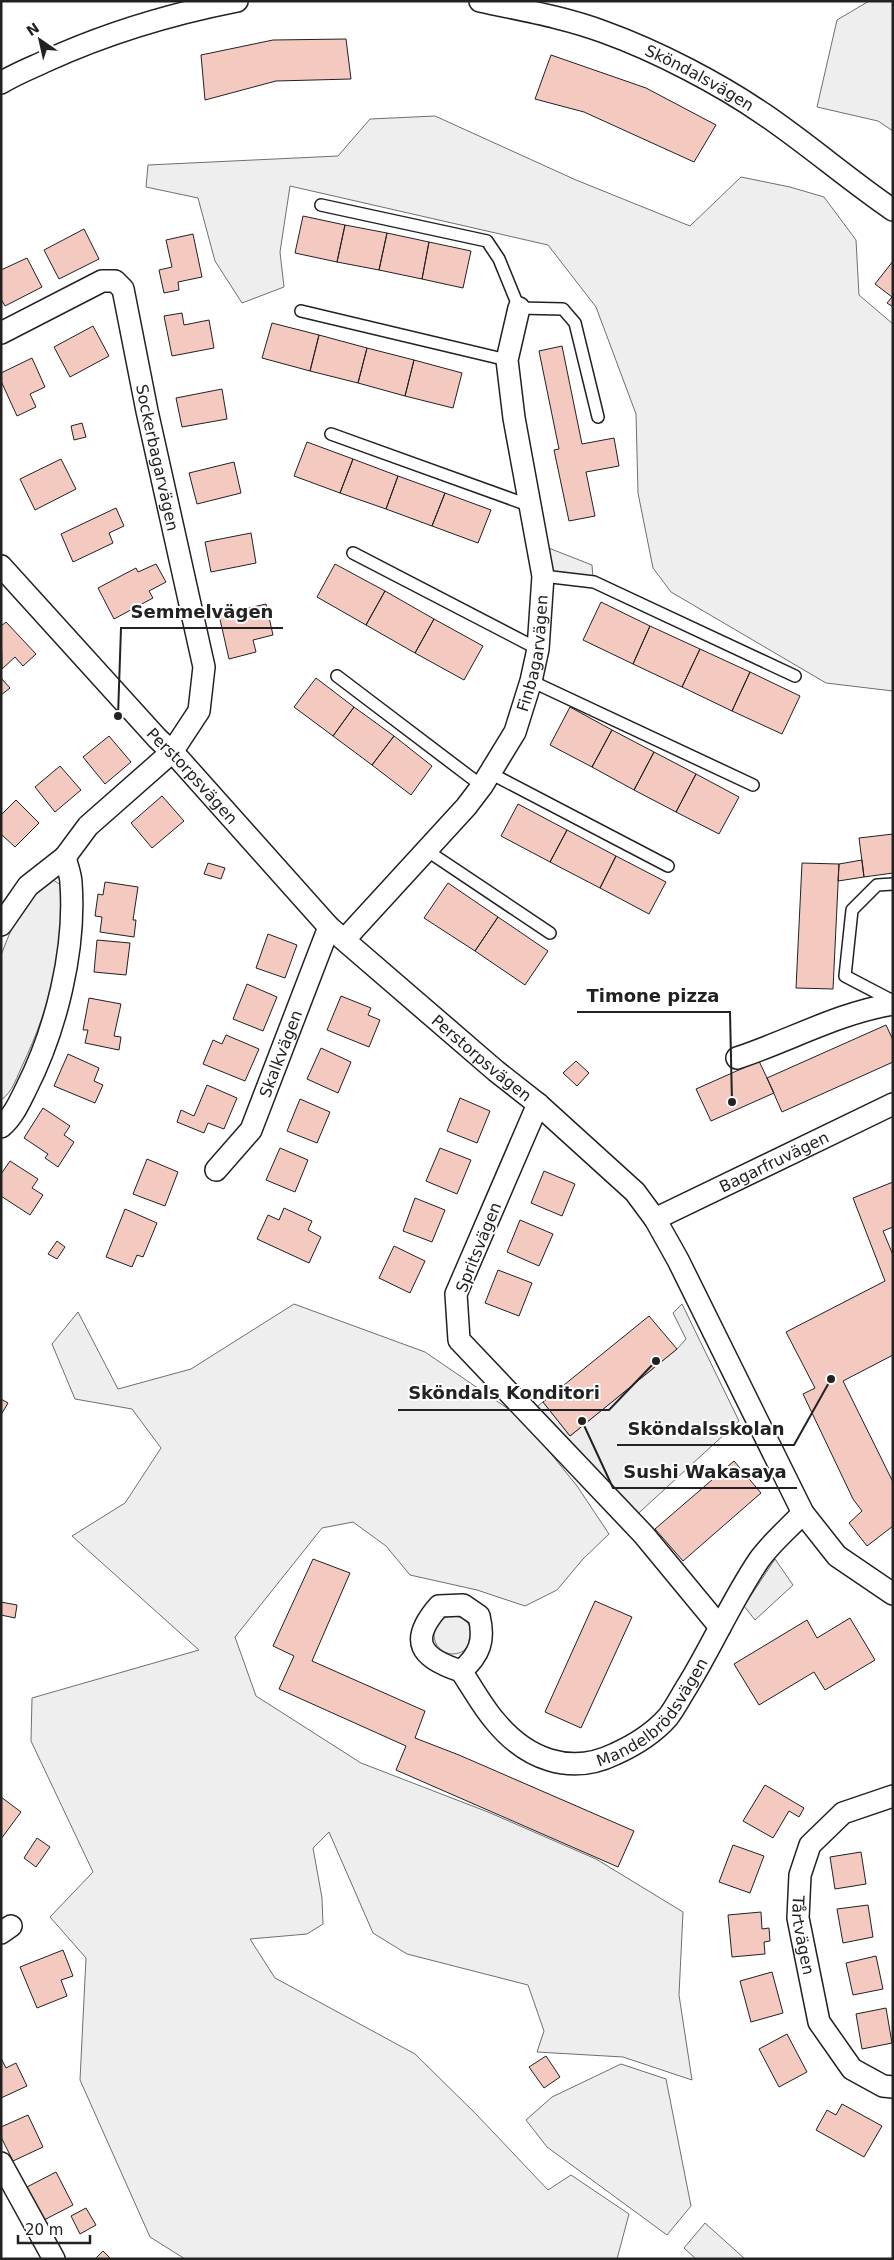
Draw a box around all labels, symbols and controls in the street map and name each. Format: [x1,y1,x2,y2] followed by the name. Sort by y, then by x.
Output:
[15,15,65,65] north arrow
[23,19,42,39] text: N
[642,41,757,115] street label: Sköndalsvägen
[132,383,182,533] street label: Sockerbagarvägen
[513,594,552,714] street label: Finbagarvägen
[121,595,283,628] callout: Semmelvägen
[131,601,273,622] text: Semmelvägen
[143,724,241,828] street label: Perstorpsvägen
[577,979,730,1012] callout: Timone pizza
[586,985,720,1006] text: Timone pizza
[255,1007,306,1100] street label: Skalkvägen
[428,1011,535,1105] street label: Perstorpsvägen
[716,1128,832,1196] street label: Bagarfruvägen
[452,1199,505,1295] street label: Spritsvägen
[398,1377,609,1410] callout: Sköndals Konditori
[408,1382,600,1403] text: Sköndals Konditori
[617,1412,794,1445] callout: Sköndalsskolan
[627,1418,785,1439] text: Sköndalsskolan
[613,1455,797,1488] callout: Sushi Wakasaya
[623,1461,787,1482] text: Sushi Wakasaya
[594,1655,712,1771] street label: Mandelbrödsvägen
[788,1894,818,1976] street label: Tårtvägen
[18,2212,90,2244] scale bar
[25,2221,63,2239] text: 20 m

